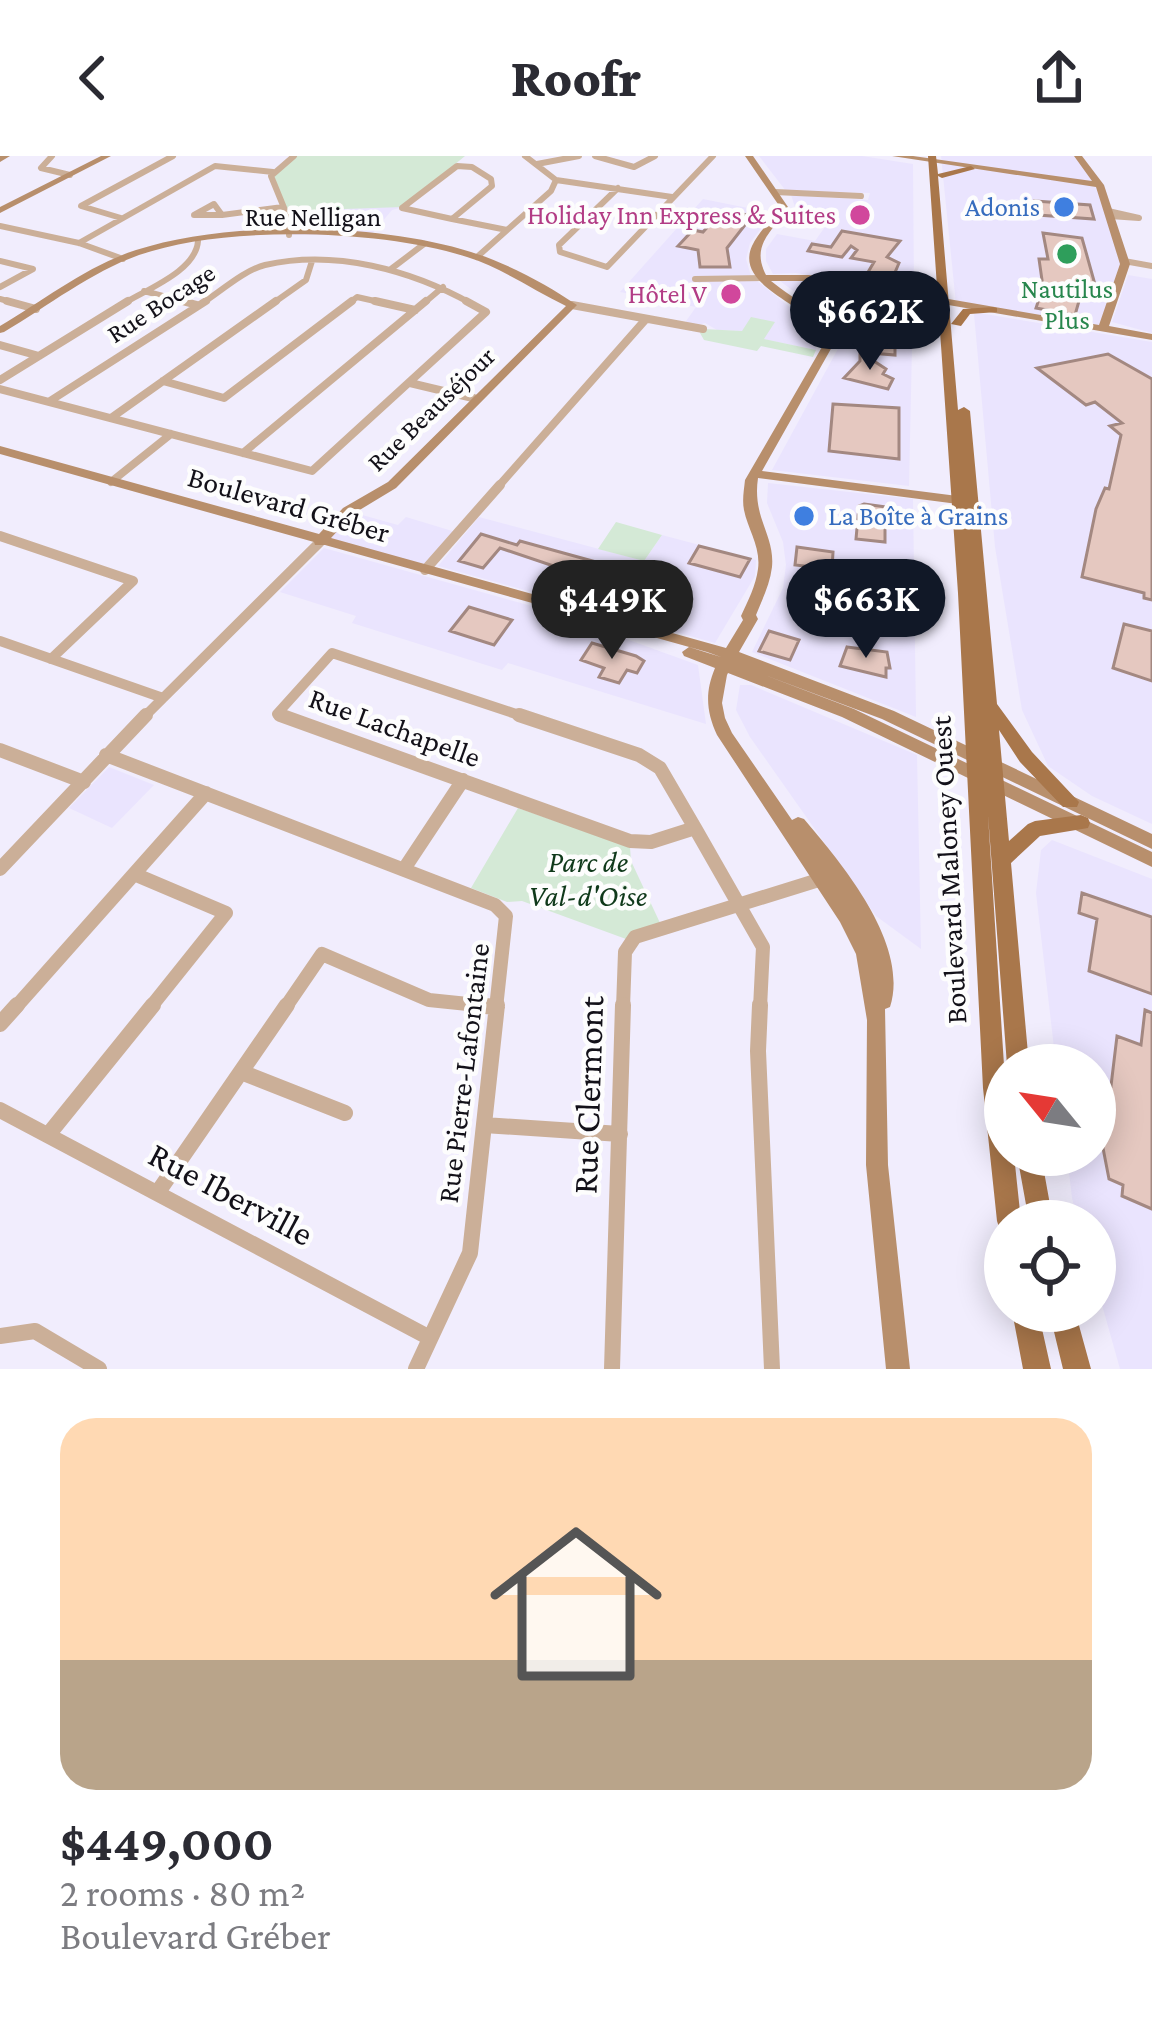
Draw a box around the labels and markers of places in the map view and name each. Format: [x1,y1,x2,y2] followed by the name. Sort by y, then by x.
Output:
[965,192,1040,222] place label: Adonis
[1051,194,1077,220] marker: Adonis
[527,200,836,230] place label: Holiday Inn Express & Suites
[847,202,873,228] marker: Holiday Inn Express & Suites
[1054,241,1080,267] marker: Nautilus Plus
[786,271,954,373] pin: $662K
[1021,274,1113,335] place label: Nautilus Plus
[628,279,708,309] place label: Hôtel V
[718,281,744,307] marker: Hôtel V
[828,501,1008,531] place label: La Boîte à Grains
[791,503,817,529] marker: La Boîte à Grains
[782,559,950,661] pin: $663K
[528,560,696,662] pin: $449K

